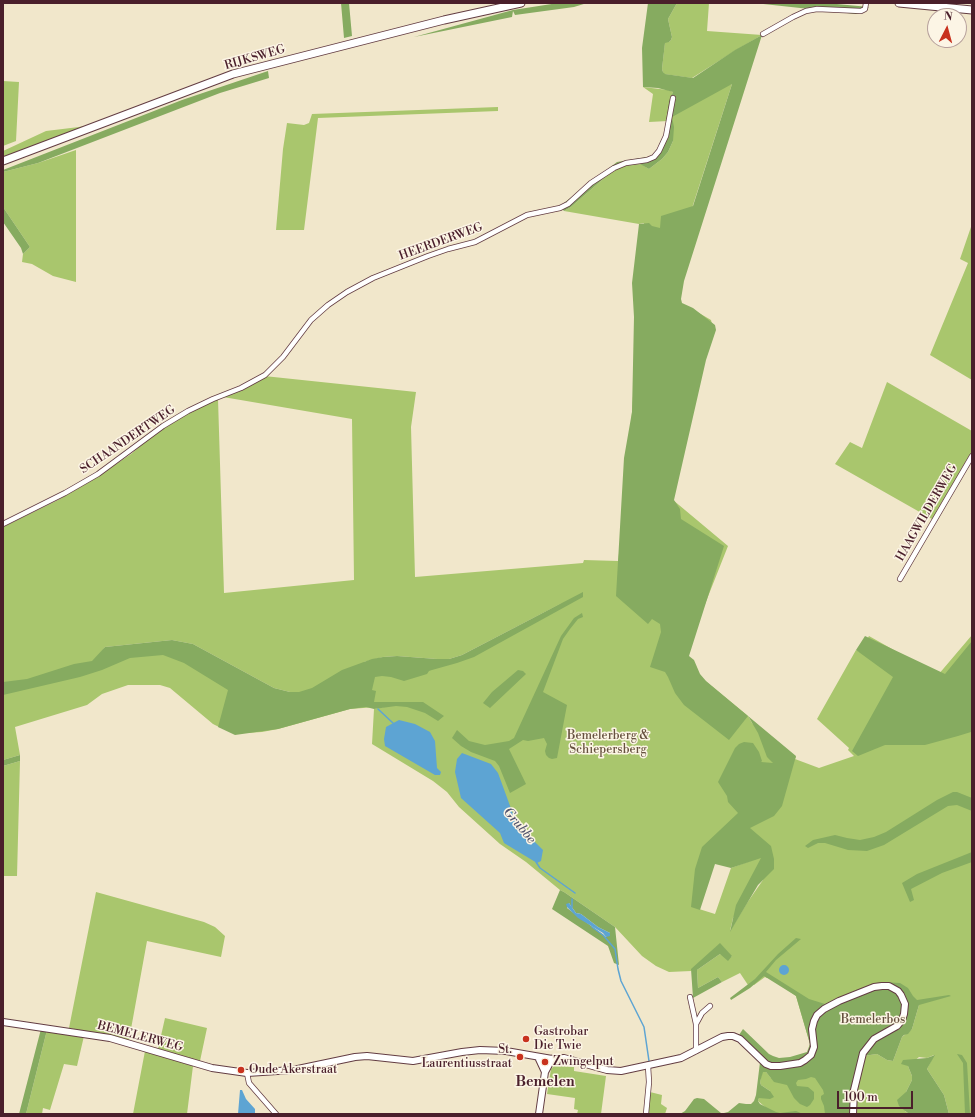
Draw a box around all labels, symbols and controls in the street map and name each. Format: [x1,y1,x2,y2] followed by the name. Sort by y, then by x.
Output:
[927,8,967,48] north arrow
[943,10,953,24] text: N
[223,42,287,74] street label: RIJKSWEG
[397,220,485,264] street label: HEERDERWEG
[78,403,178,477] street label: SCHAANDERTWEG
[893,462,961,564] street label: HAAGWILDERWEG
[567,729,649,757] park label: Bemelerberg & Schiepersberg
[499,805,539,847] water label: Grubbe
[841,1013,905,1027] park label: Bemelerbos
[96,1019,184,1055] street label: BEMELERWEG
[534,1025,588,1053] place label: Gastrobar Die Twie
[521,1034,531,1044] marker: Gastrobar Die Twie
[421,1043,512,1071] place label: St. Laurentiusstraat
[515,1052,525,1062] marker: St. Laurentiusstraat
[553,1055,614,1069] place label: Zwingelput
[540,1057,550,1067] marker: Zwingelput
[249,1063,337,1077] place label: Oude Akerstraat
[236,1065,246,1075] marker: Oude Akerstraat
[515,1075,575,1091] district label: Bemelen
[839,1083,915,1109] scale bar
[844,1090,878,1105] text: 100 m

